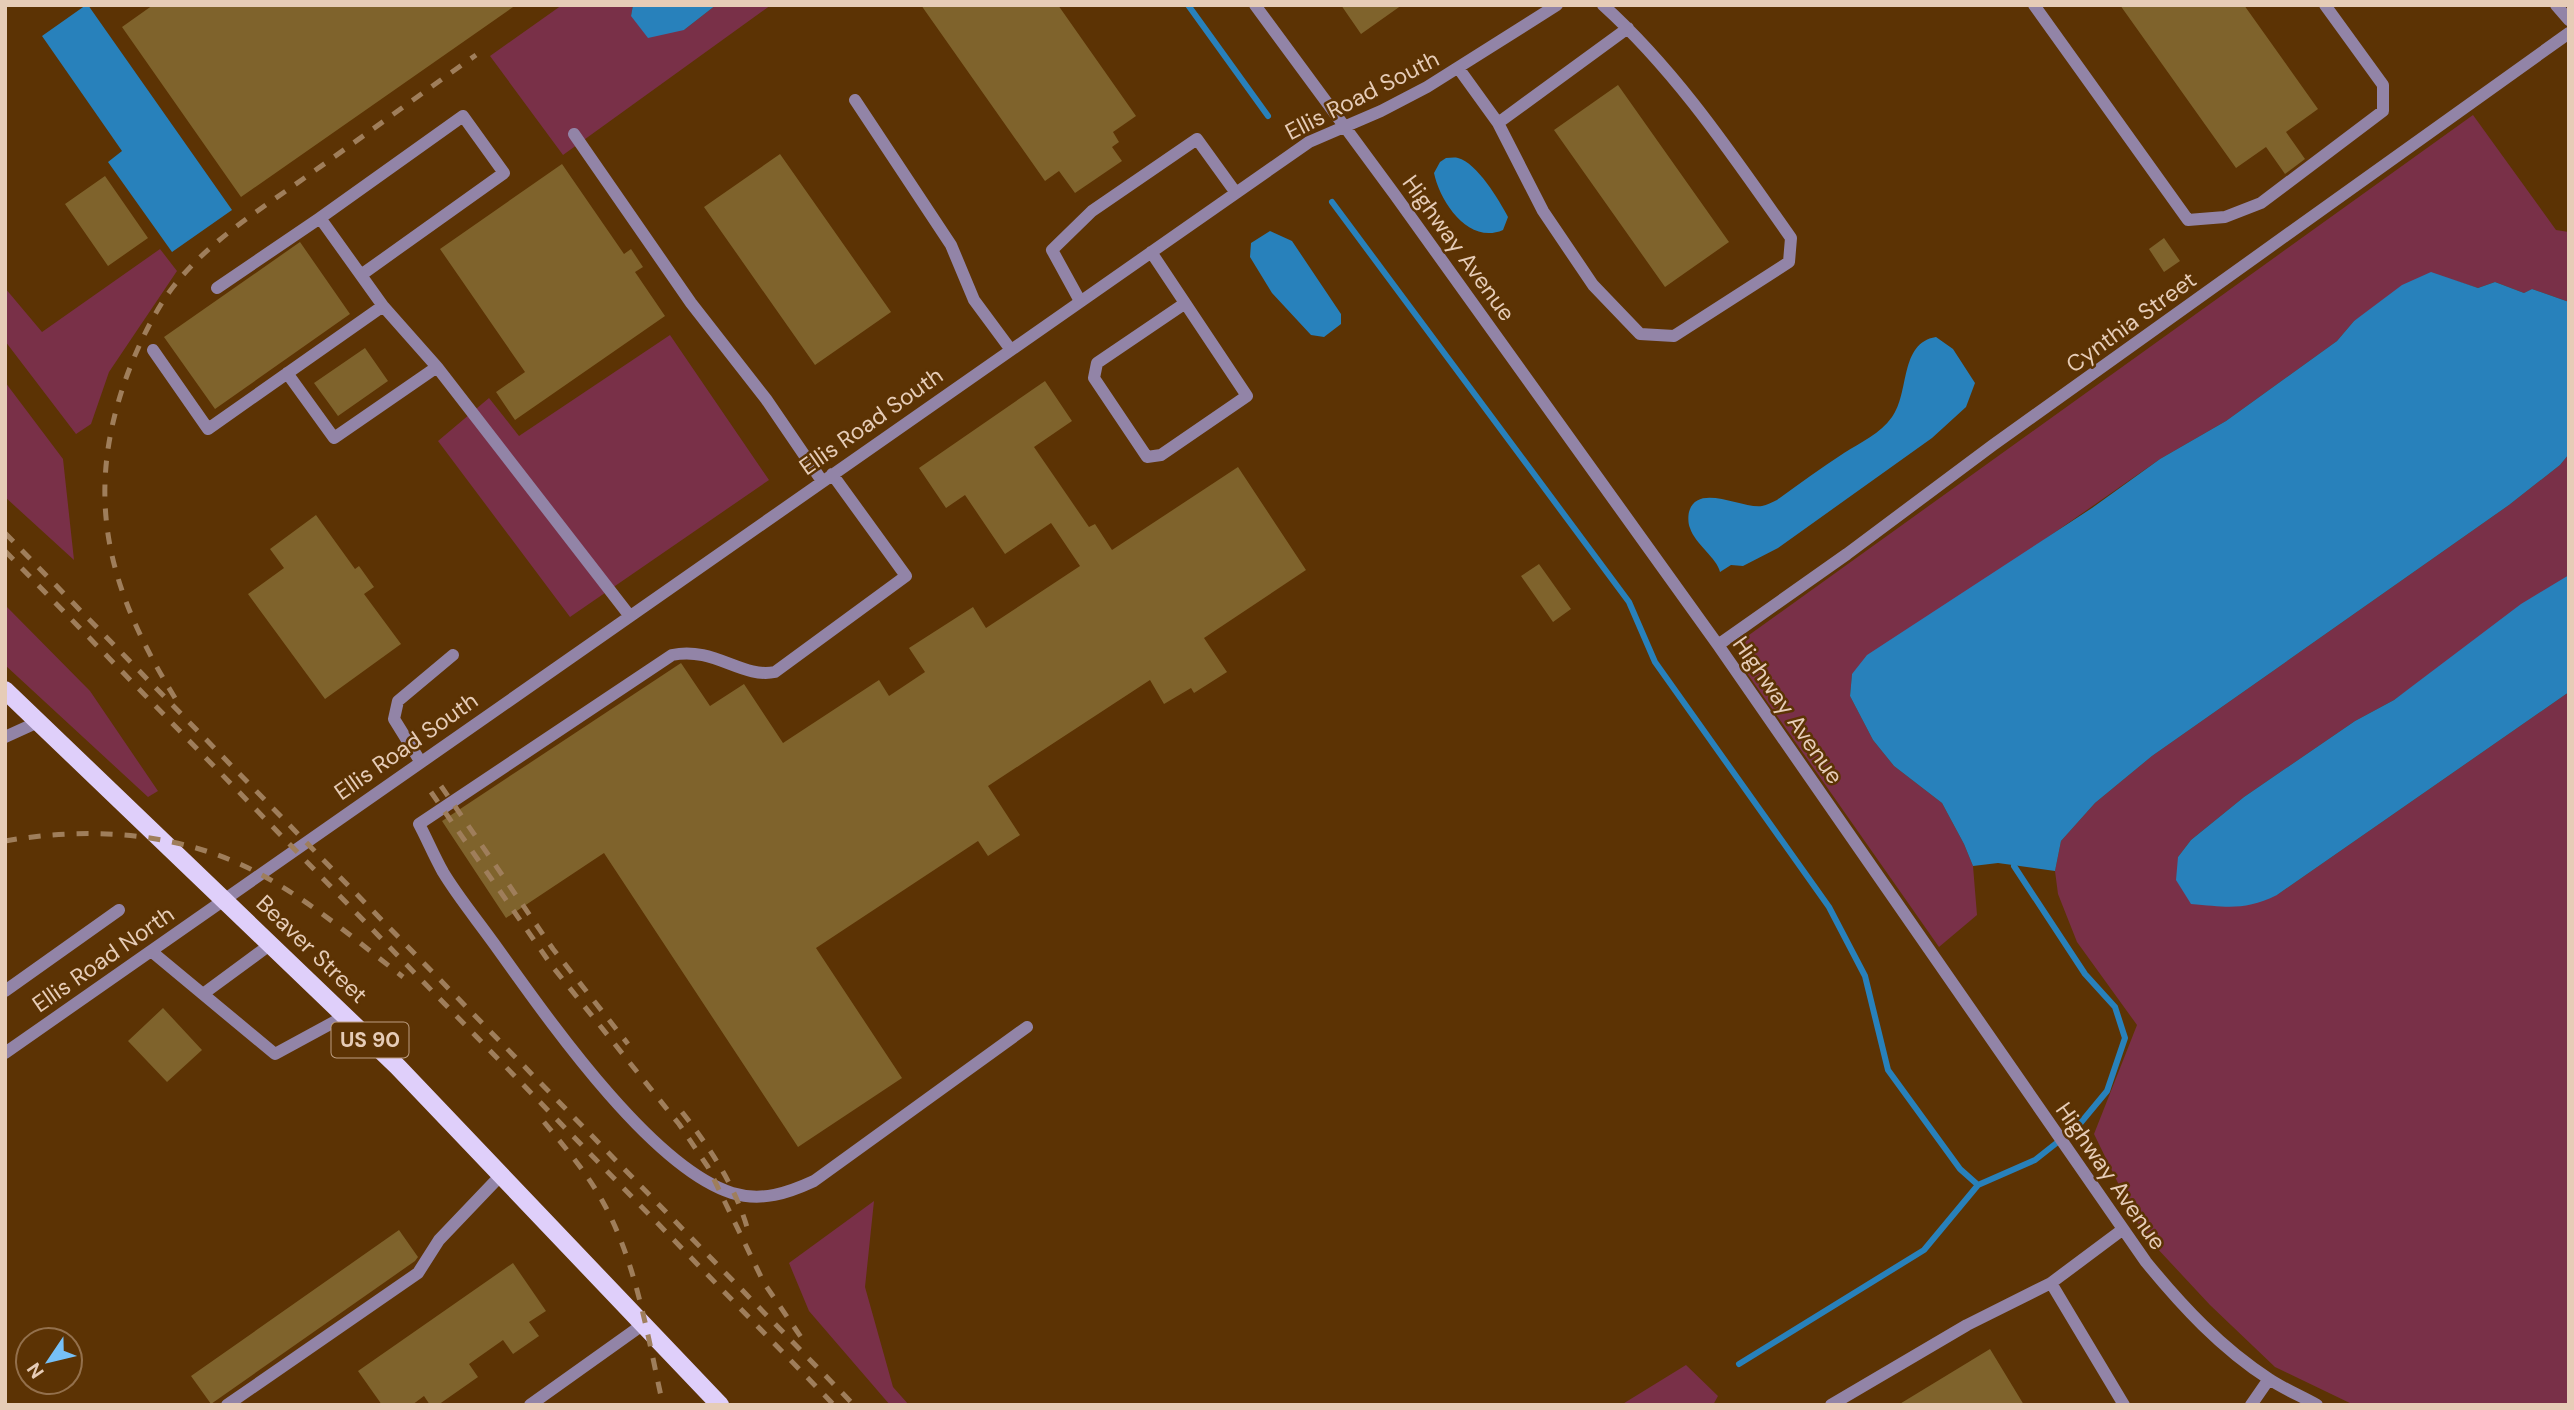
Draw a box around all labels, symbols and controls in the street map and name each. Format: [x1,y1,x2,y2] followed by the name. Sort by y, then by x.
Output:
[1280,43,1444,147] street label: Ellis Road South
[1396,169,1522,327] street label: Highway Avenue
[2060,265,2202,379] street label: Cynthia Street
[793,360,949,482] street label: Ellis Road South
[1726,630,1850,790] street label: Highway Avenue
[328,685,484,807] street label: Ellis Road South
[250,888,374,1010] street label: Beaver Street
[26,899,180,1019] street label: Ellis Road North
[332,1023,408,1058] road number: US 90
[2049,1096,2173,1256] street label: Highway Avenue
[14,1326,84,1396] north arrow
[21,1358,50,1383] text: N

